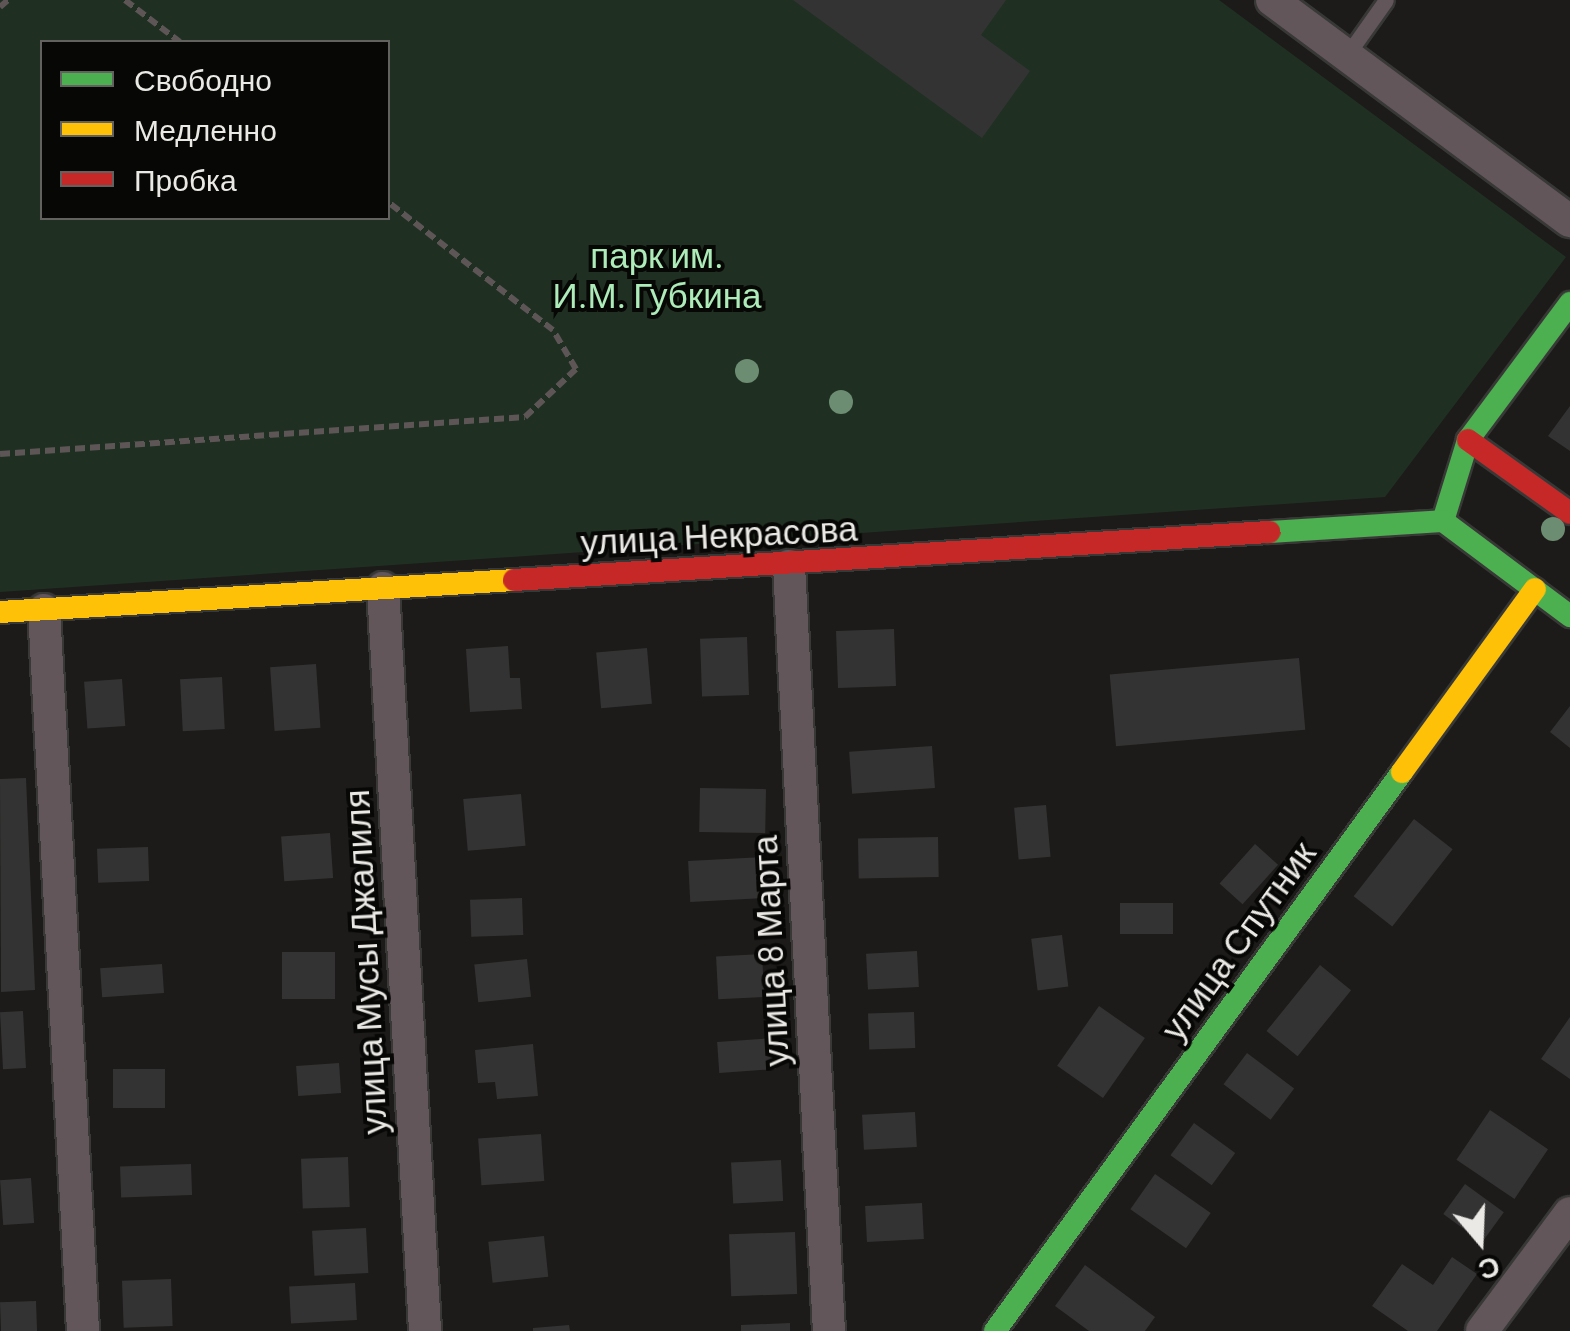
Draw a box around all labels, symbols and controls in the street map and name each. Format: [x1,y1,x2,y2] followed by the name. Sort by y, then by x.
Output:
[40,40,390,220] legend
[134,61,272,97] text: Свободно
[134,111,277,147] text: Медленно
[134,161,237,197] text: Пробка
[553,233,761,315] park label: парк им. И.М. Губкина
[579,506,859,562] street label: улица Некрасова
[334,788,394,1136] street label: улица Мусы Джалиля
[1151,833,1323,1047] street label: улица Спутник
[742,834,796,1068] street label: улица 8 Марта
[1430,1191,1530,1291] north arrow
[1475,1250,1505,1289] text: С

